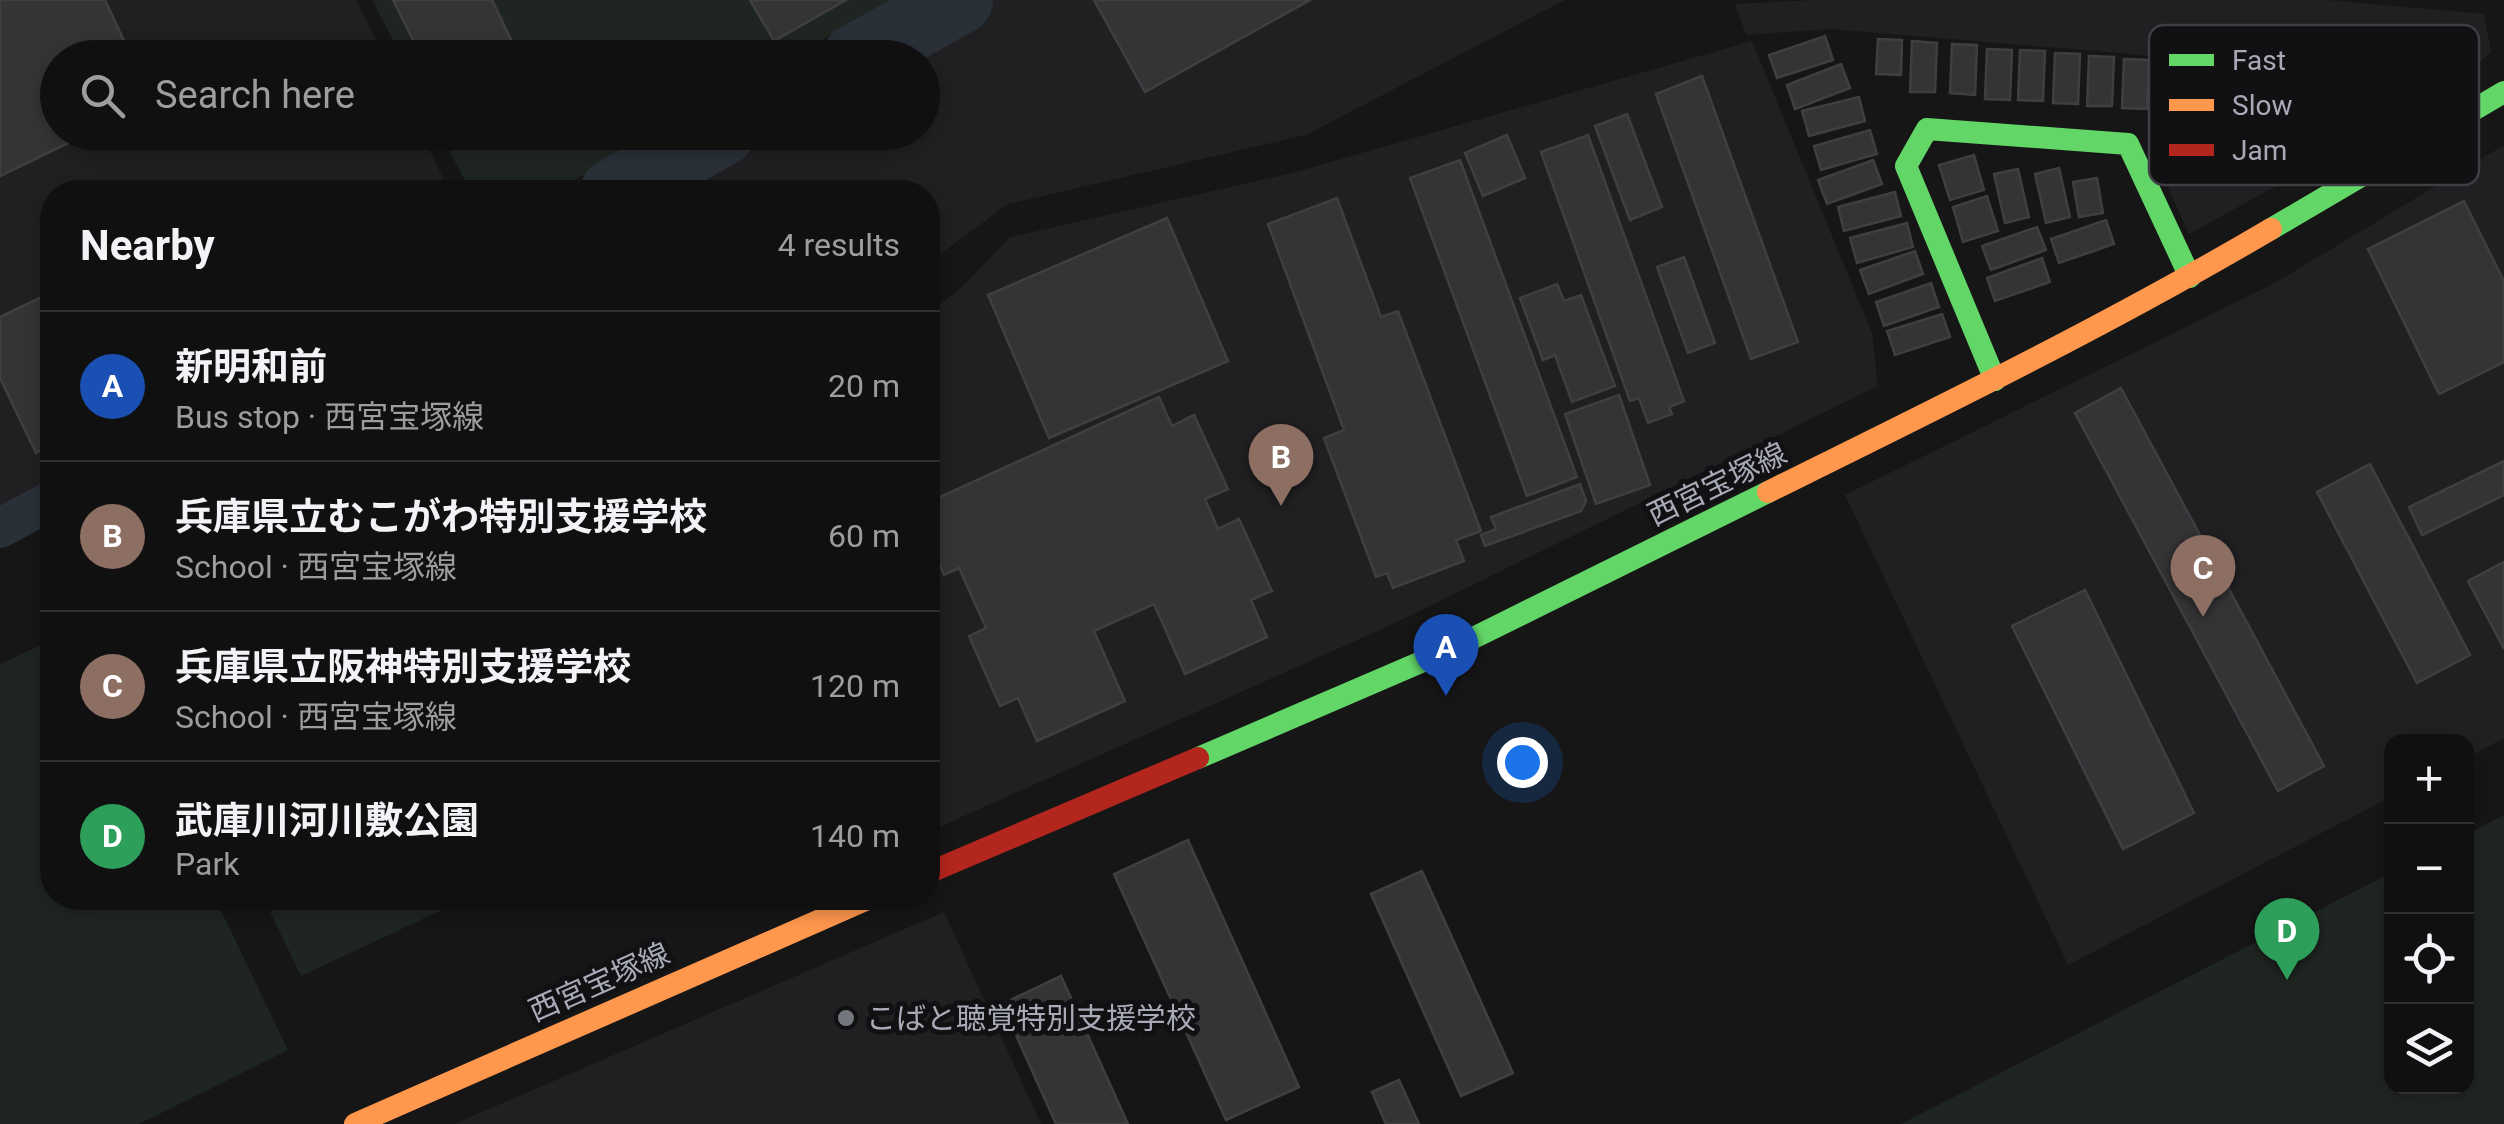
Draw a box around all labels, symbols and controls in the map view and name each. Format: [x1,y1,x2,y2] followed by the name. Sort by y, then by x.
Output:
[2149,25,2479,185] legend
[40,40,940,150] search box
[2232,44,2286,77] text: Fast
[75,68,130,123] icon: search
[155,73,355,117] text: Search here
[2232,89,2292,122] text: Slow
[2232,134,2287,167] text: Jam
[80,221,215,270] text: Nearby
[778,226,900,264] text: 4 results
[175,345,327,389] text: 新明和前
[102,367,123,405] text: A
[828,367,900,405] text: 20 m
[175,398,484,436] text: Bus stop · 西宮宝塚線
[1248,424,1314,506] pin: B
[1642,435,1792,533] street label: 西宮宝塚線
[175,495,707,539] text: 兵庫県立むこがわ特別支援学校
[102,517,123,555] text: B
[828,517,900,555] text: 60 m
[2170,534,2236,617] pin: C
[175,548,457,586] text: School · 西宮宝塚線
[1414,614,1478,696] pin: A
[175,645,631,689] text: 兵庫県立阪神特別支援学校
[102,667,123,705] text: C
[810,667,900,705] text: 120 m
[175,698,457,736] text: School · 西宮宝塚線
[2384,734,2474,1094] map controls
[2384,734,2474,824] button: +
[1497,737,1548,788] your location
[175,799,479,843] text: 武庫川河川敷公園
[102,817,123,855] text: D
[810,817,900,855] text: 140 m
[2384,824,2474,914] button: −
[175,845,239,883] text: Park
[2254,898,2320,980] pin: D
[2384,914,2474,1004] button: locate
[523,936,675,1028] street label: 西宮宝塚線
[866,1001,1196,1036] place label: こばと聴覚特別支援学校
[2384,1004,2474,1094] button: layers
[835,1007,857,1029] marker: こばと聴覚特別支援学校

